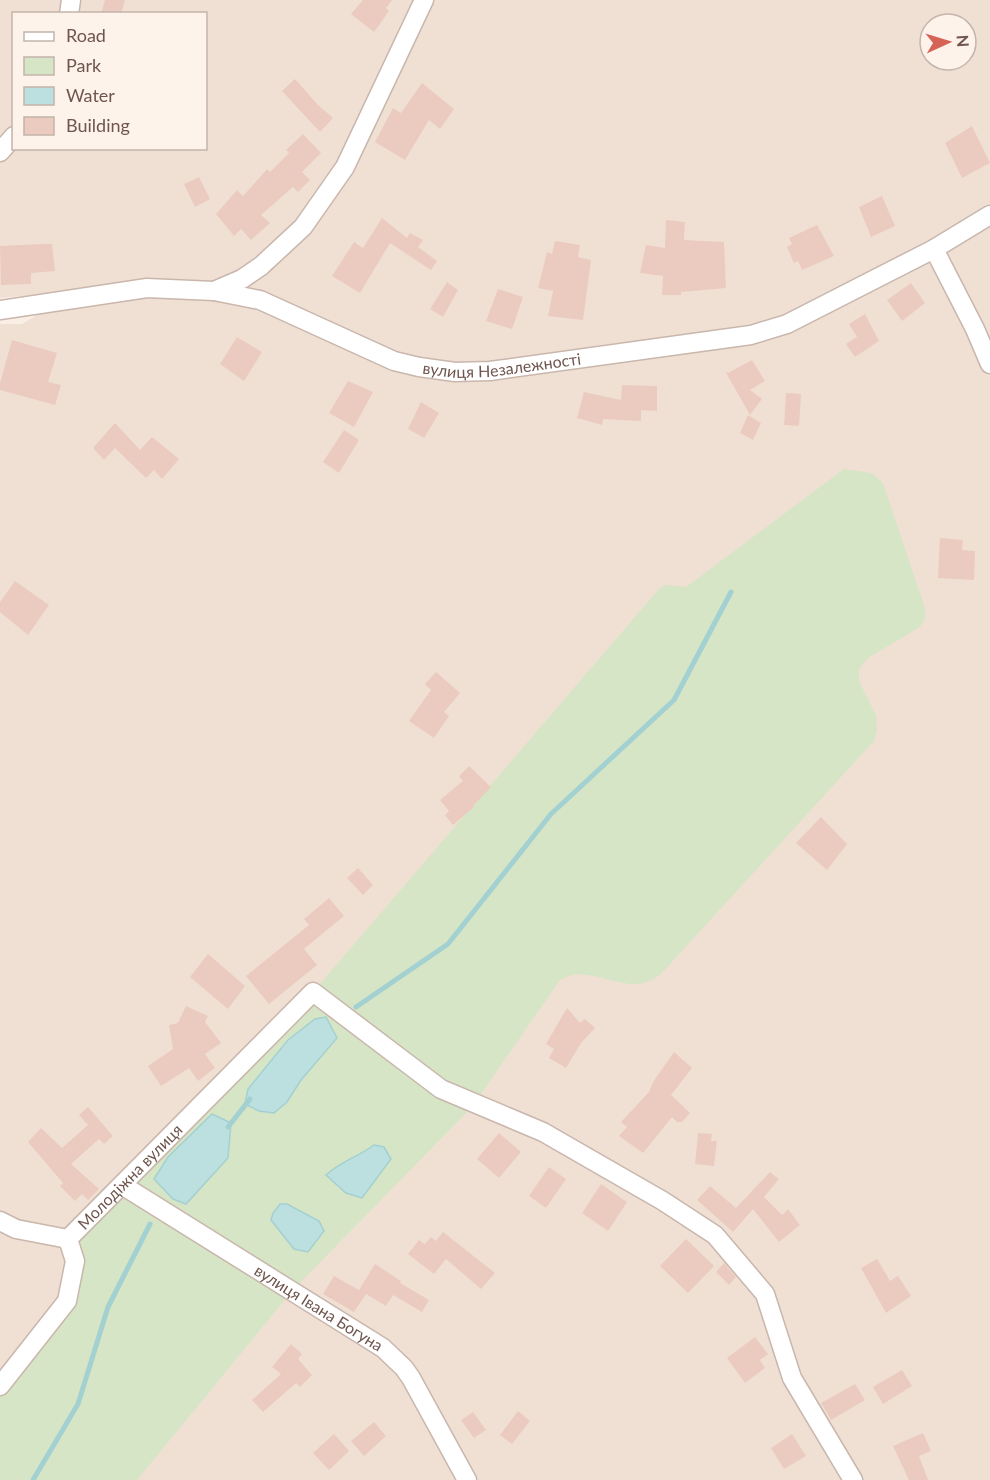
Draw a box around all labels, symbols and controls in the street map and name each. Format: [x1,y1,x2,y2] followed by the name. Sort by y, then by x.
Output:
[12,12,207,150] legend
[918,12,978,72] north arrow
[66,24,106,46] text: Road
[954,34,973,48] text: N
[66,54,102,76] text: Park
[66,84,115,106] text: Water
[66,114,130,136] text: Building
[422,349,582,381] street label: вулиця Незалежності
[73,1120,186,1233] street label: Молодіжна вулиця
[251,1260,387,1355] street label: вулиця Івана Богуна

